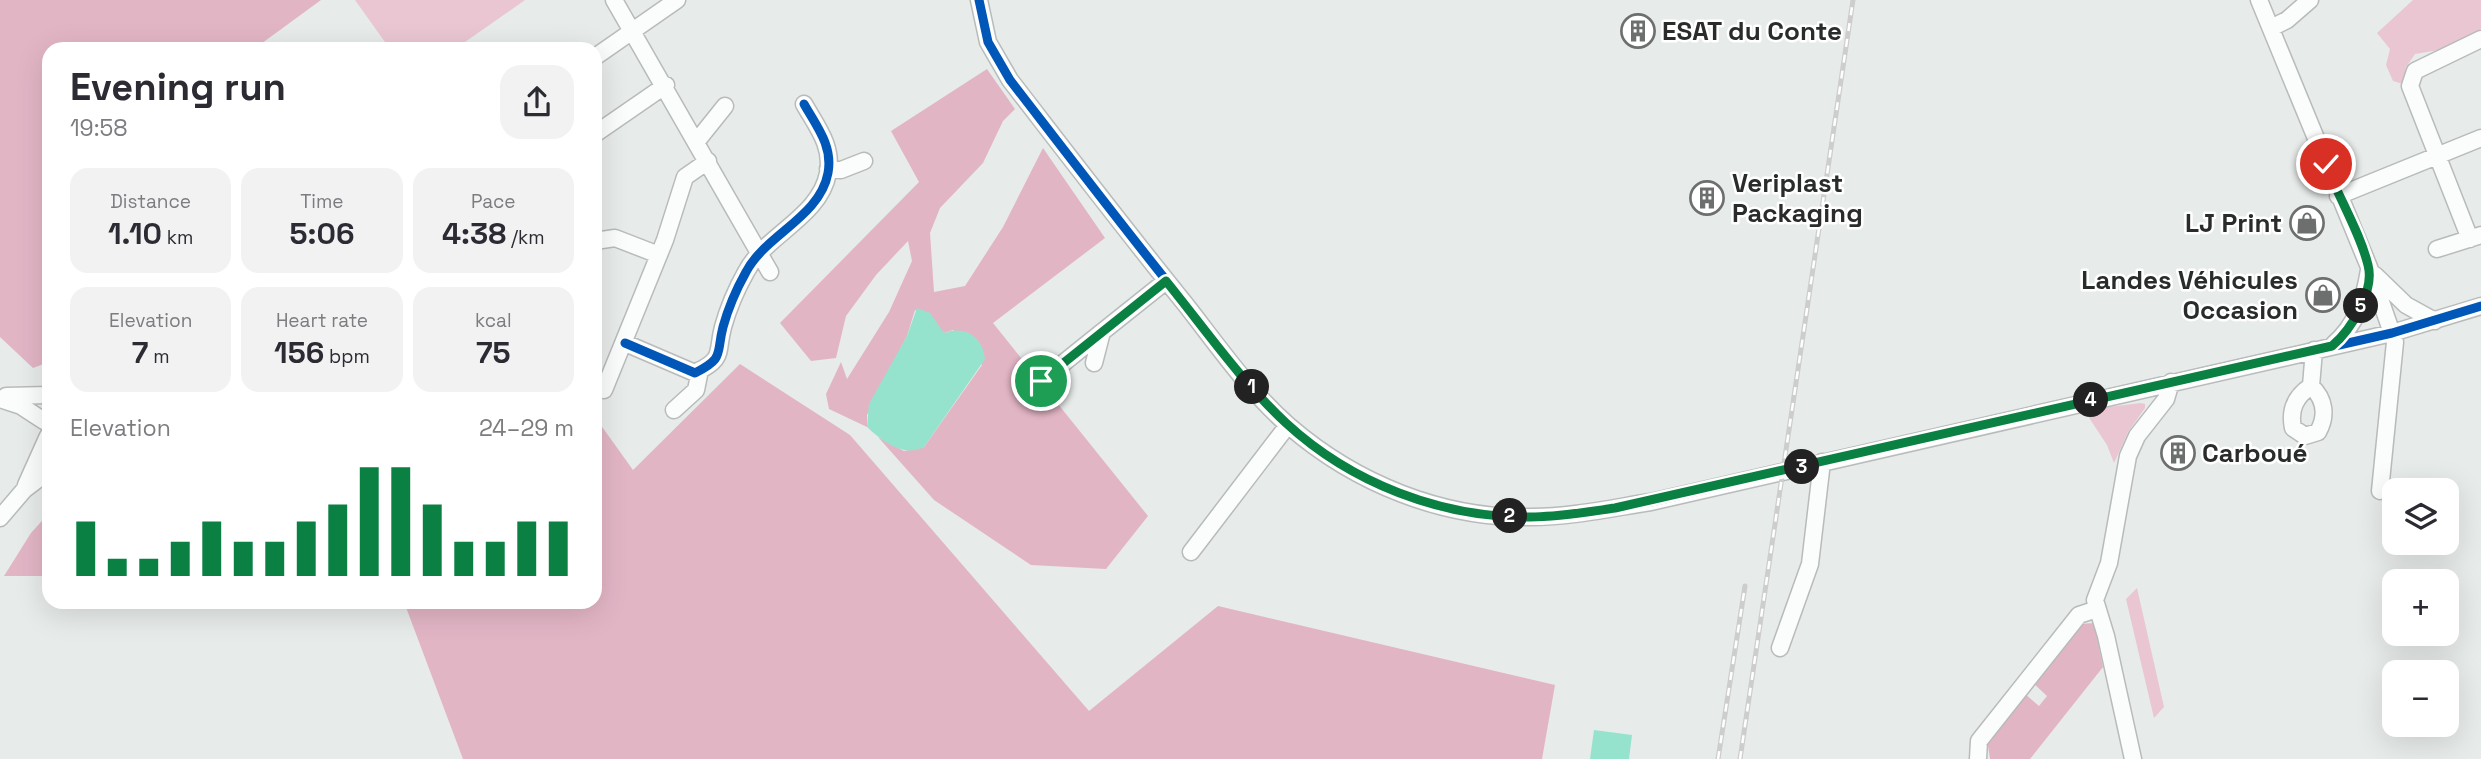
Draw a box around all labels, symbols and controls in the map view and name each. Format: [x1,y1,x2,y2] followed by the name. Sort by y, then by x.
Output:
[1619,12,1657,50] building icon: ESAT du Conte
[1662,14,1842,48] place label: ESAT du Conte
[70,63,286,111] text: Evening run
[500,65,574,139] button: share
[70,113,128,143] text: 19:58
[2296,134,2356,194] pin
[2307,145,2345,183] icon: check
[1732,166,1863,230] place label: Veriplast Packaging
[1688,179,1726,217] building icon: Veriplast Packaging
[110,189,191,214] text: Distance
[300,189,344,214] text: Time
[471,189,516,214] text: Pace
[2288,204,2326,242] shop icon: LJ Print
[2185,206,2282,240] place label: LJ Print
[108,214,162,253] text: 1.10
[290,214,354,253] text: 5:06
[442,214,506,253] text: 4:38
[162,225,193,250] text: km
[506,225,545,250] text: /km
[2081,263,2298,327] place label: Landes Véhicules Occasion
[2304,276,2342,314] shop icon: Landes Véhicules Occasion
[2344,288,2378,324] pin: 5
[2355,293,2366,318] text: 5
[109,308,192,333] text: Elevation
[276,308,368,333] text: Heart rate
[475,308,512,333] text: kcal
[132,333,148,372] text: 7
[274,333,324,372] text: 156
[476,333,511,372] text: 75
[148,344,170,369] text: m
[324,344,370,369] text: bpm
[1011,351,1071,411] pin
[1022,362,1060,400] icon: arrive
[1234,370,1270,404] pin: 1
[1247,374,1256,399] text: 1
[2074,382,2108,418] pin: 4
[2084,387,2097,412] text: 4
[70,413,171,443] text: Elevation
[479,413,574,443] text: 24–29 m
[2159,434,2197,472] building icon: Carboué
[2202,436,2308,470] place label: Carboué
[1784,449,1820,484] pin: 3
[1796,454,1807,479] text: 3
[2382,478,2459,737] map controls
[2382,478,2459,555] button: layers
[1492,498,1528,534] pin: 2
[1504,503,1515,528] text: 2
[2382,569,2459,646] button: +
[2382,660,2459,737] button: −

